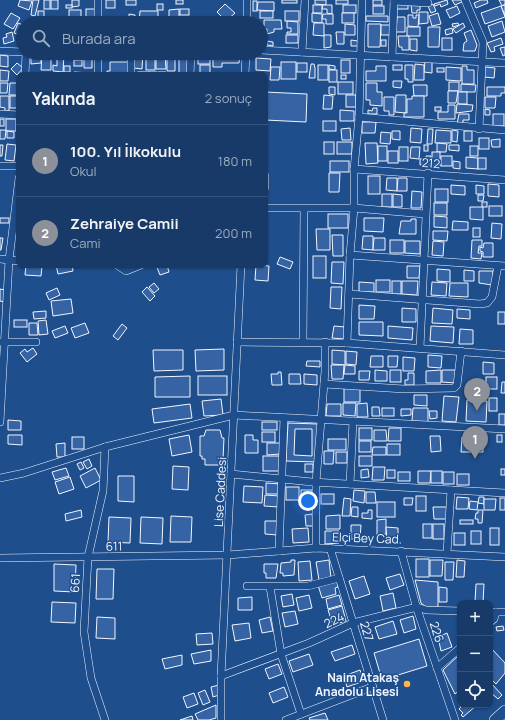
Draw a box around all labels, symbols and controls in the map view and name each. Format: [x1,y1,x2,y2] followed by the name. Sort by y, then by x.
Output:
[16,16,268,60] search box
[30,27,52,49] icon: search
[62,28,136,49] text: Burada ara
[32,87,96,110] text: Yakında
[205,89,252,107] text: 2 sonuç
[70,141,181,162] text: 100. Yıl İlkokulu
[42,152,48,170] text: 1
[218,152,252,170] text: 180 m
[421,154,441,172] street label: 212
[70,162,97,180] text: Okul
[70,213,179,234] text: Zehraiye Camii
[41,224,49,242] text: 2
[215,224,252,242] text: 200 m
[70,234,101,252] text: Cami
[464,378,490,411] pin: 2
[462,426,488,459] pin: 1
[210,456,230,528] street label: Lise Caddesi
[298,491,318,511] your location
[332,528,402,548] street label: Elçi Bey Cad.
[106,537,122,555] street label: 611
[66,573,84,593] street label: 661
[457,600,493,708] map controls
[457,600,493,636] button: +
[321,608,347,632] street label: 224
[356,619,378,643] street label: 227
[426,619,448,645] street label: 226
[457,636,493,672] button: −
[315,669,399,700] place label: Naim Atakaş Anadolu Lisesi
[457,672,493,708] button: locate
[402,679,412,689] marker: Naim Atakaş Anadolu Lisesi

